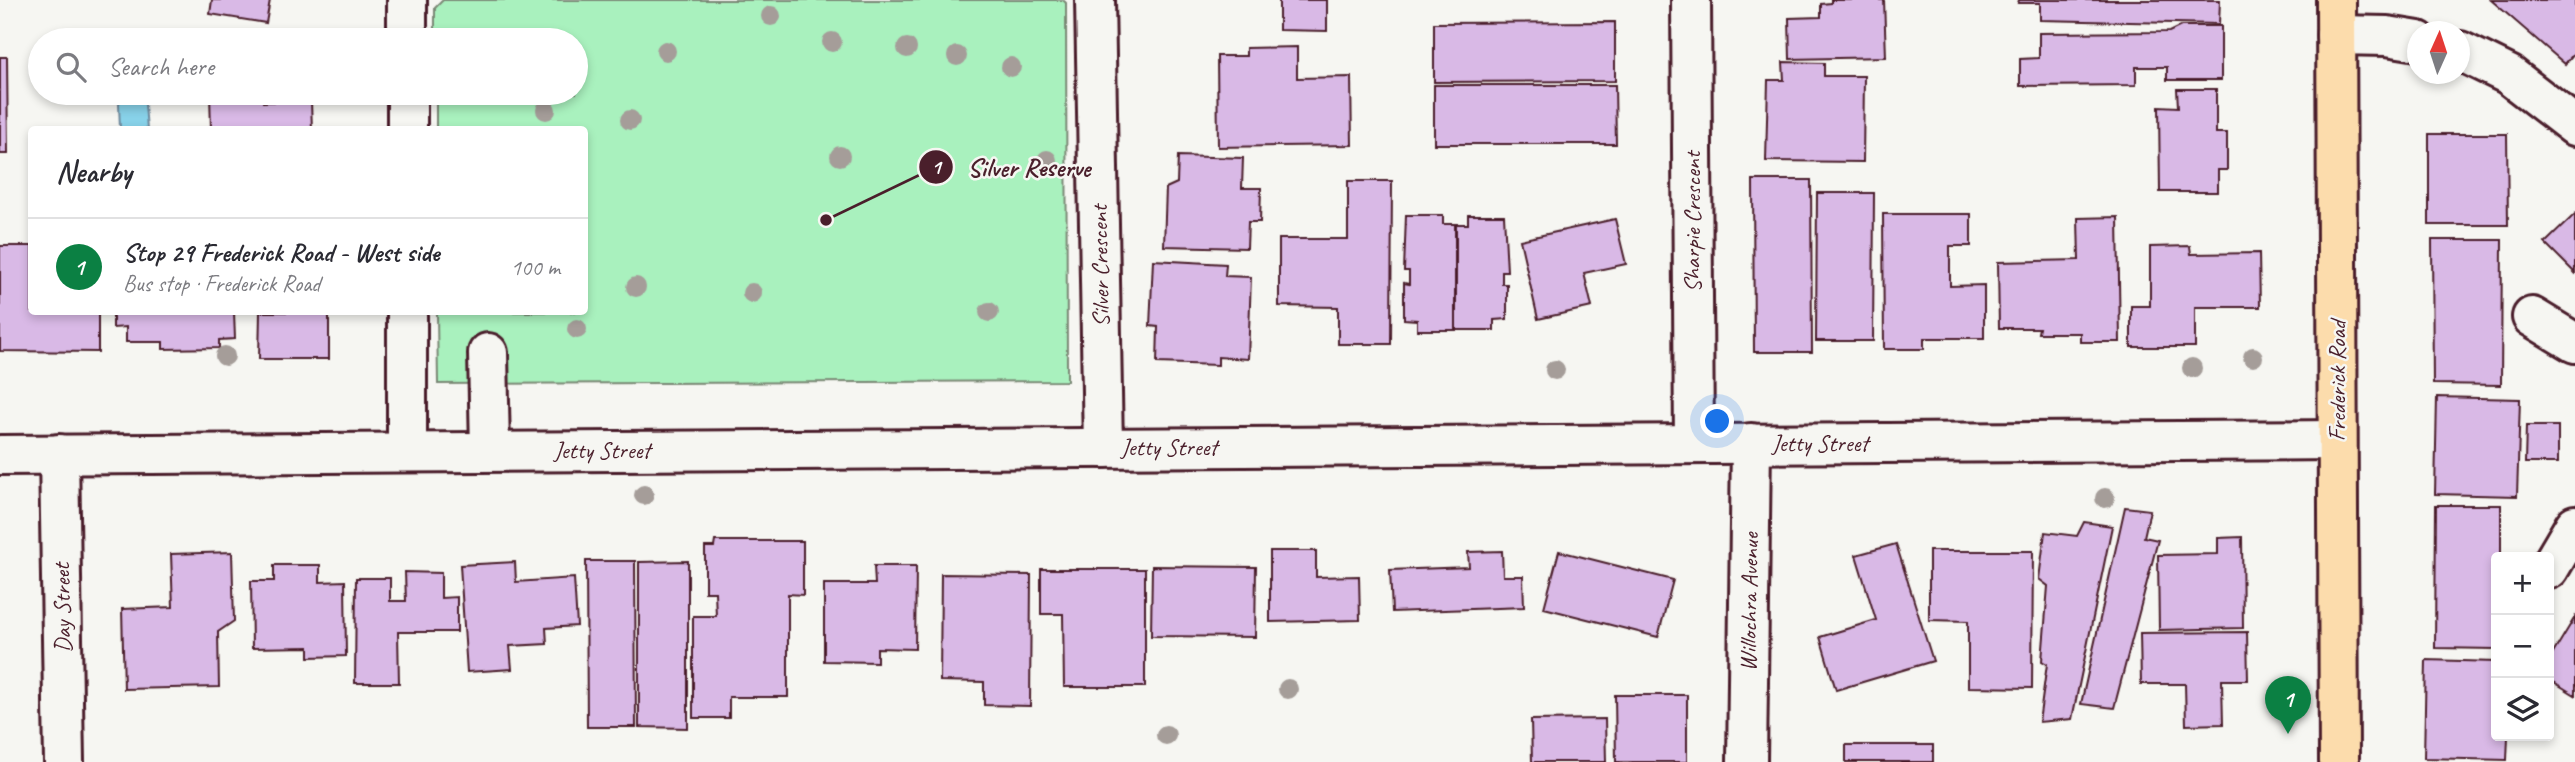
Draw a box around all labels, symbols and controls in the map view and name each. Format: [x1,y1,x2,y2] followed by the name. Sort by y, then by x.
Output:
[2407,21,2470,84] north arrow
[28,28,588,105] search box
[52,48,90,86] icon: search
[108,50,214,83] text: Search here
[919,143,1105,190] callout: Silver Reserve
[1677,149,1707,293] street label: Sharpie Crescent
[967,151,1093,184] text: Silver Reserve
[56,153,132,191] text: Nearby
[931,154,943,180] text: 1
[1084,203,1116,327] street label: Silver Crescent
[123,236,439,269] text: Stop 29 Frederick Road - West side
[74,253,84,282] text: 1
[511,253,560,282] text: 100 m
[123,269,320,298] text: Bus stop · Frederick Road
[2322,317,2352,441] street label: Frederick Road
[1700,404,1734,438] your location
[1771,428,1871,458] street label: Jetty Street
[1120,432,1220,462] street label: Jetty Street
[553,435,653,465] street label: Jetty Street
[1733,530,1765,672] street label: Willochra Avenue
[2491,552,2554,741] map controls
[2491,552,2554,615] button: +
[46,561,78,653] street label: Day Street
[2491,615,2554,678] button: −
[2265,676,2311,734] pin: 1
[2491,678,2554,741] button: layers

